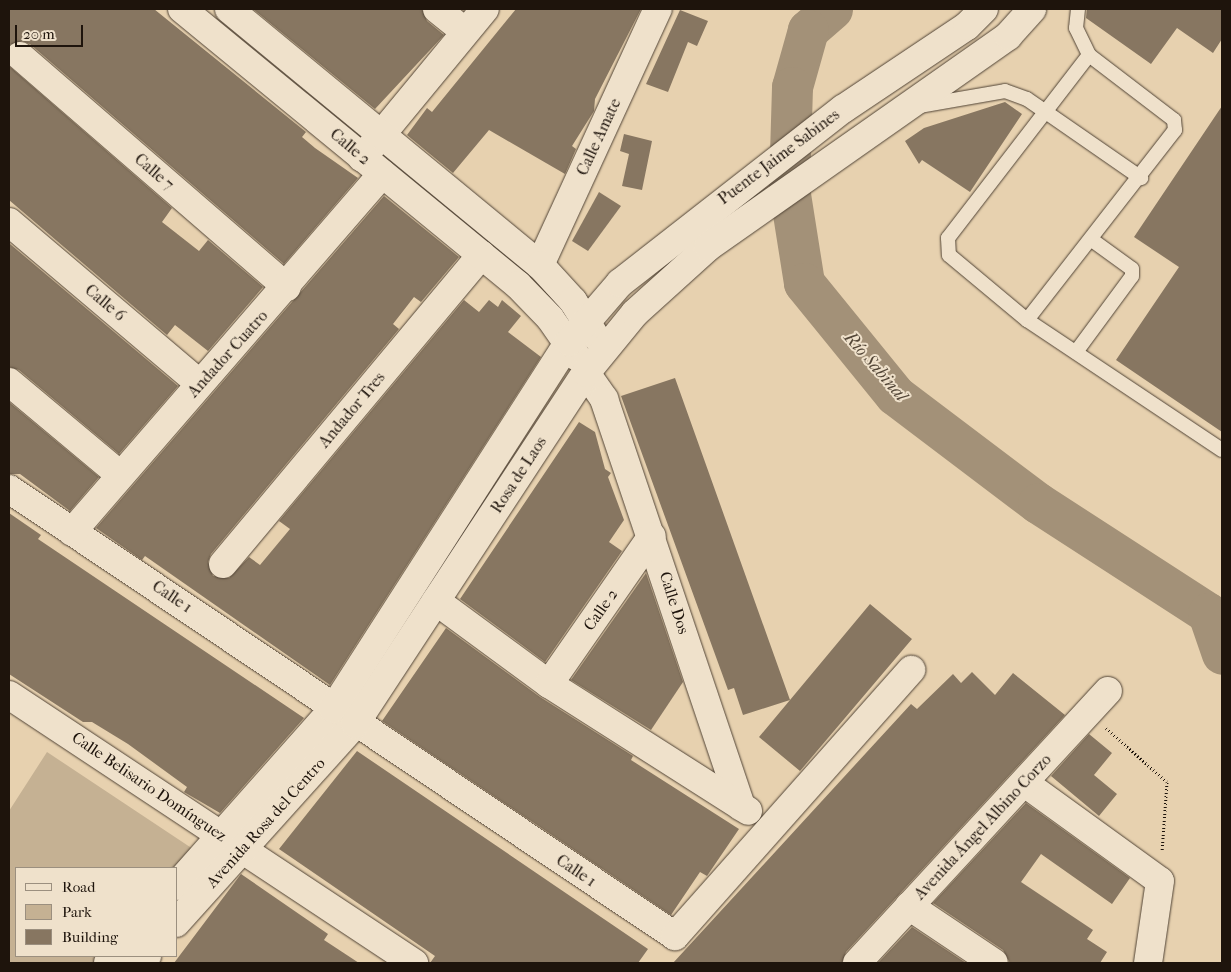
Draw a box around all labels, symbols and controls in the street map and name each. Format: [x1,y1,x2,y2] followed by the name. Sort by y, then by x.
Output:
[18,15,85,47] scale bar
[23,25,55,43] text: 20 m
[573,95,625,179] street label: Calle Amate
[715,105,843,209] street label: Puente Jaime Sabines
[326,125,374,169] street label: Calle 2
[130,150,178,194] street label: Calle 7
[81,281,129,325] street label: Calle 6
[184,307,272,401] street label: Andador Cuatro
[839,328,911,406] water label: Río Sabinal
[315,368,389,452] street label: Andador Tres
[487,433,551,517] street label: Rosa de Laos
[655,569,693,637] street label: Calle Dos
[148,577,196,617] street label: Calle 1
[580,585,622,635] street label: Calle 2
[68,728,230,846] street label: Calle Belisario Domínguez
[910,750,1056,904] street label: Avenida Ángel Albino Corzo
[203,754,329,892] street label: Avenida Rosa del Centro
[552,851,600,891] street label: Calle 1
[15,867,178,957] legend
[62,878,95,896] text: Road
[62,903,92,921] text: Park
[62,928,118,946] text: Building

